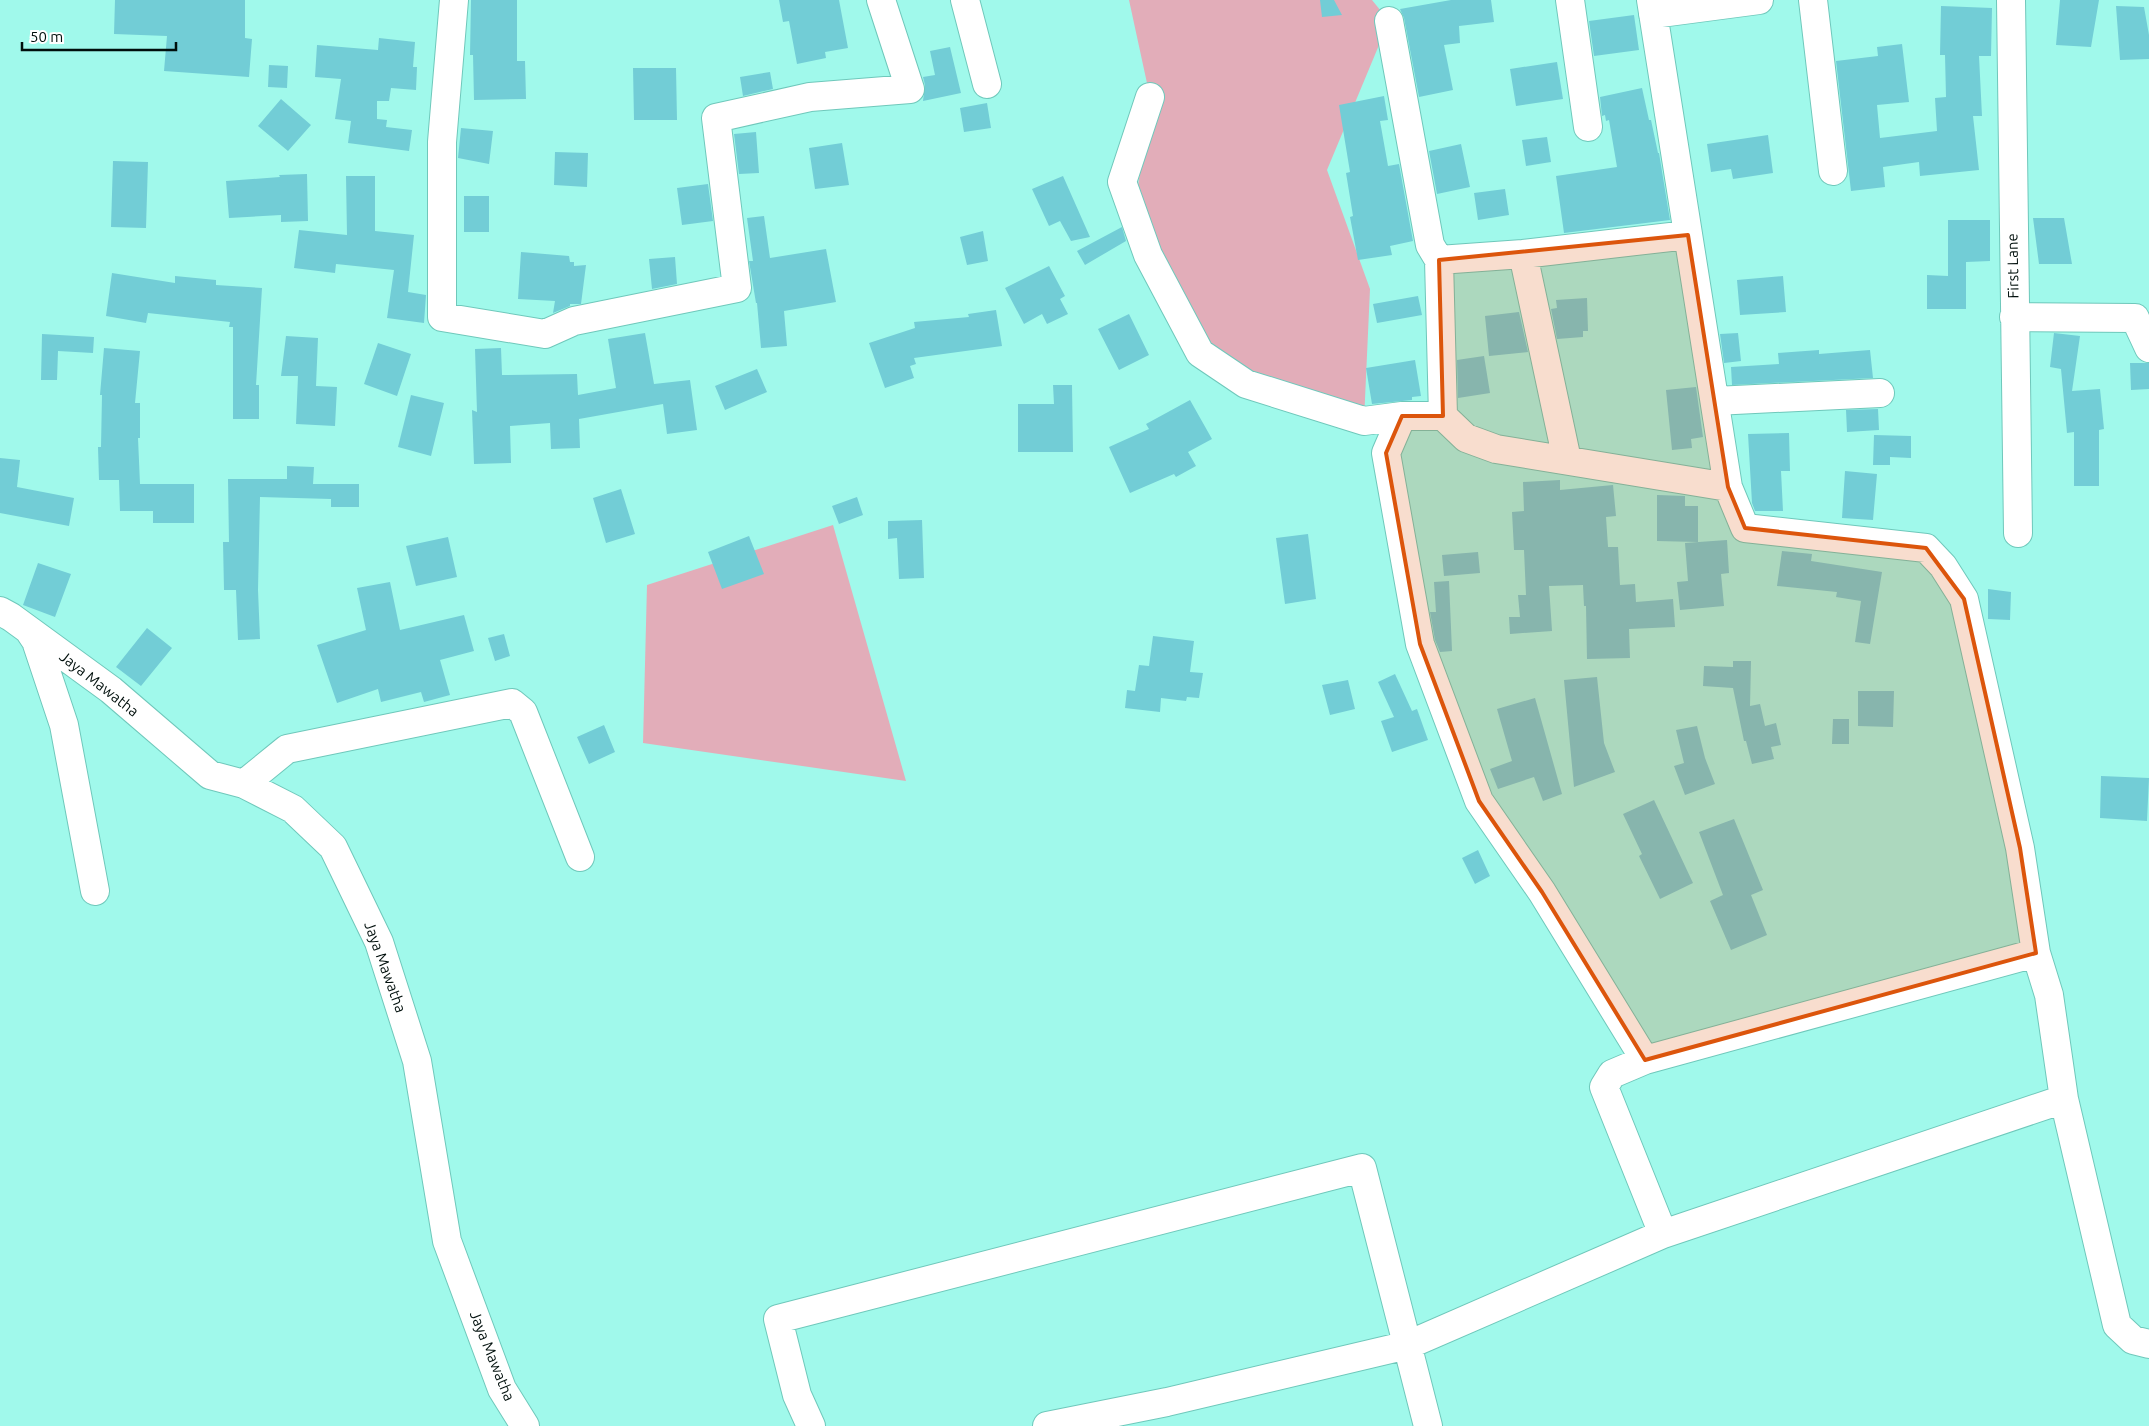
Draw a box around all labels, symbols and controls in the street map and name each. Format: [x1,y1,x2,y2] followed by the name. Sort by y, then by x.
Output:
[22,20,176,52] scale bar
[30,28,63,45] text: 50 m
[2003,233,2022,299] street label: First Lane
[56,647,142,720] street label: Jaya Mawatha
[361,919,410,1015] street label: Jaya Mawatha
[467,1308,518,1403] street label: Jaya Mawatha

